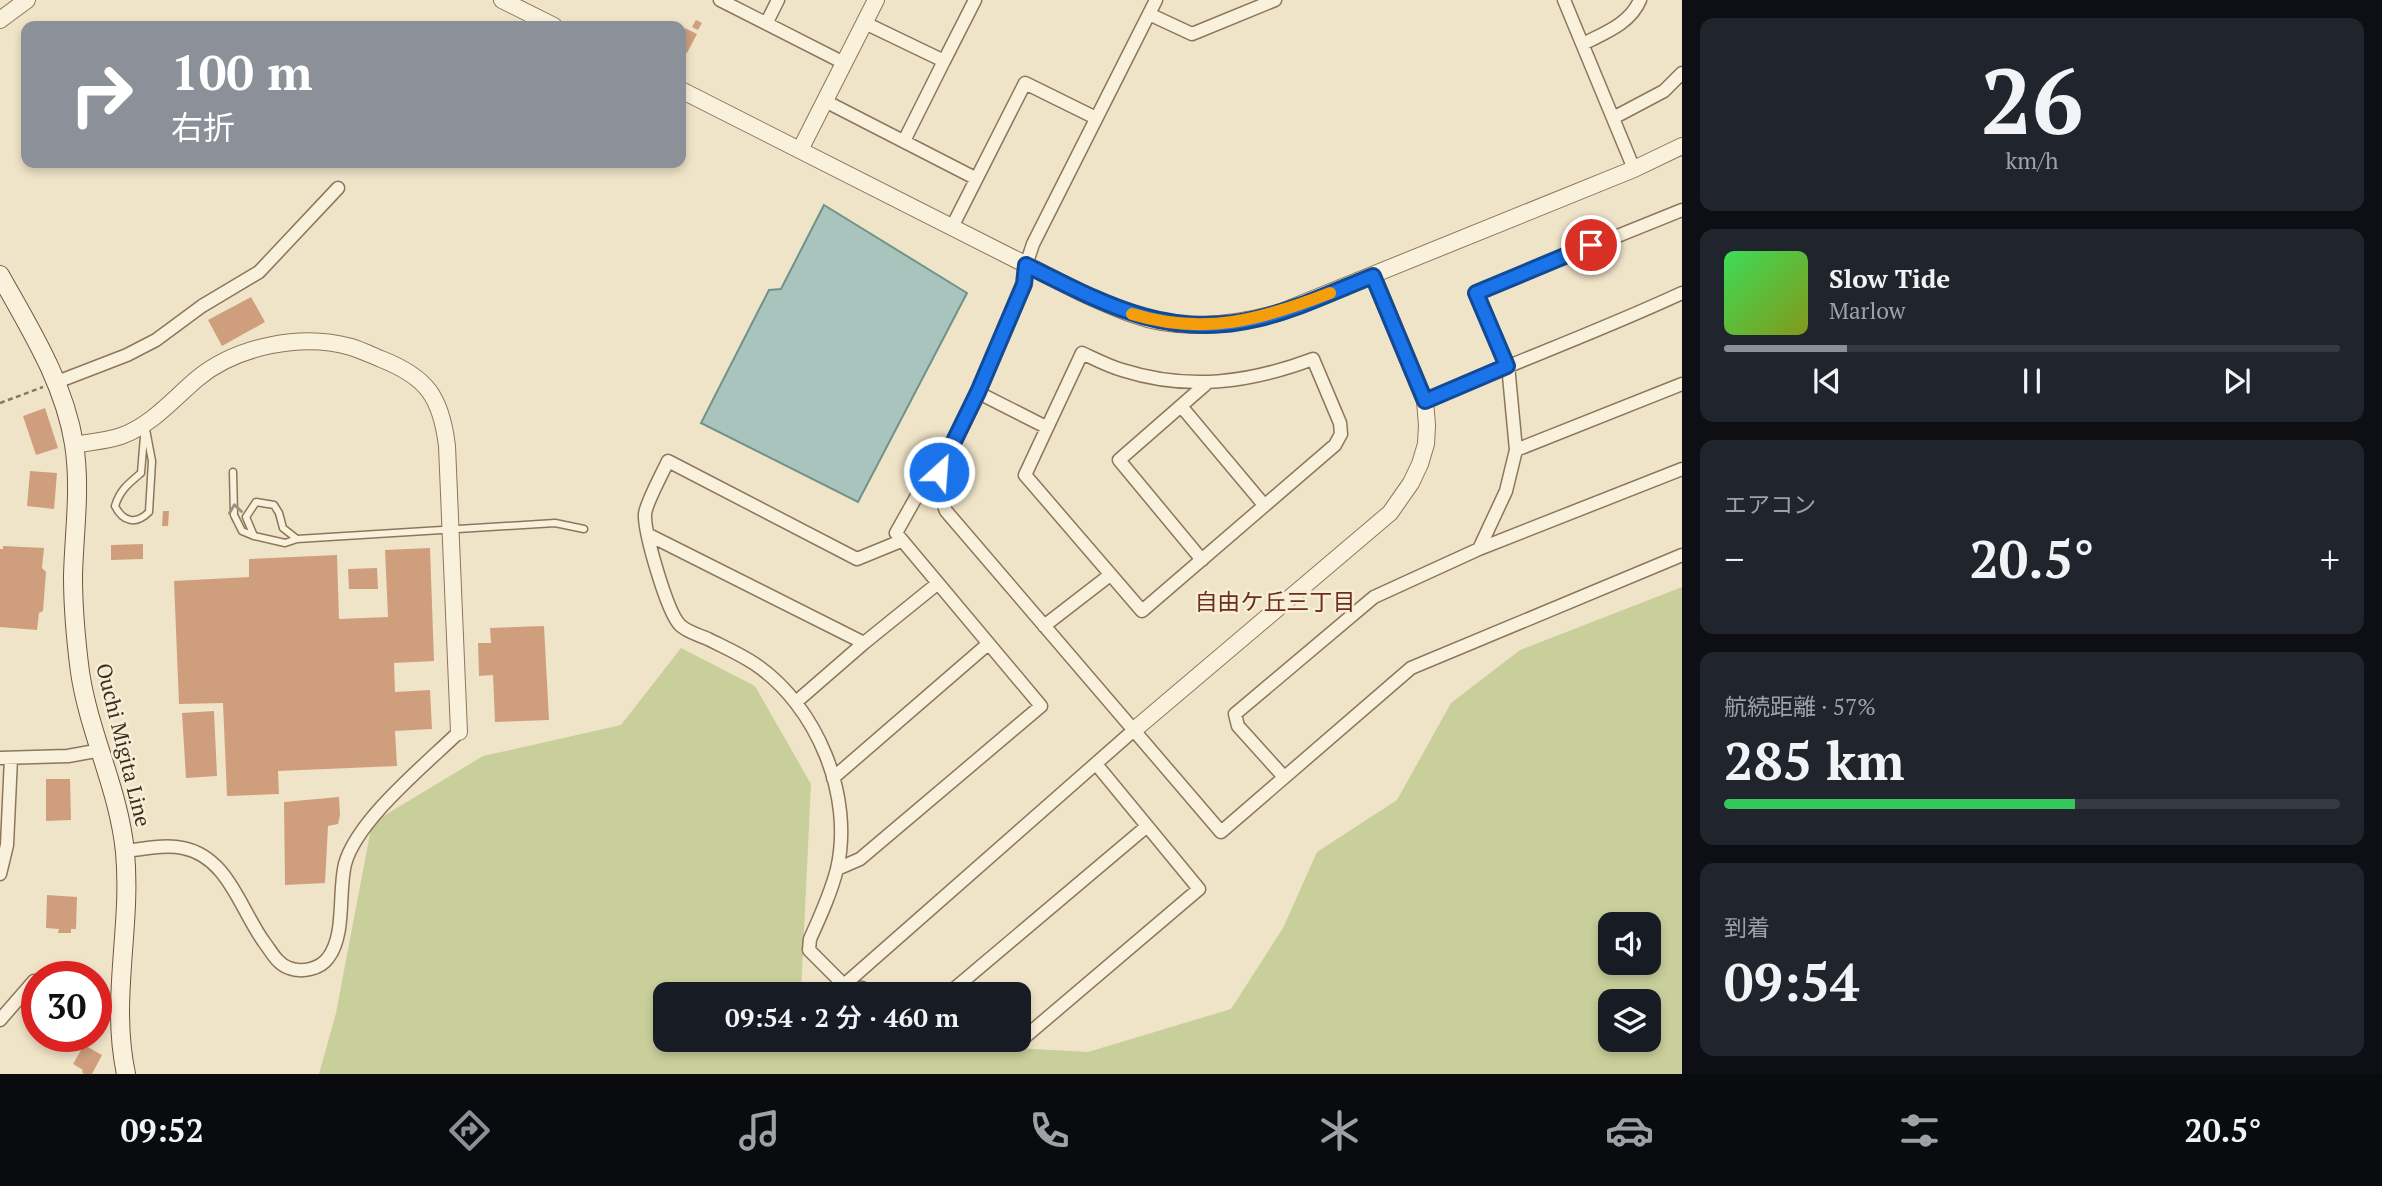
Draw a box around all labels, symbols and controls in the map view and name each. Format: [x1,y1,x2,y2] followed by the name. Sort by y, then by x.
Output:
[171,39,313,104] text: 100 m
[1981,39,2083,160] text: 26
[56,49,147,140] icon: right
[171,106,235,148] text: 右折
[2005,145,2059,176] text: km/h
[1561,215,1621,275] pin
[1572,226,1610,264] icon: arrive
[1829,261,1950,295] text: Slow Tide
[1829,295,1906,326] text: Marlow
[1808,362,1846,400] icon: previous
[2013,362,2051,400] icon: pause
[2218,362,2256,400] icon: next
[902,435,976,509] position arrow
[1724,489,1816,520] text: エアコン
[228,503,243,514] one-way arrow
[1969,524,2095,593] text: 20.5°
[1724,534,1744,584] text: −
[2320,534,2340,584] text: +
[1195,586,1356,617] district label: 自由ケ丘三丁目
[90,660,158,829] street label: Ouchi Migita Line
[1724,691,1876,722] text: 航続距離 · 57%
[1724,726,1905,795] text: 285 km
[1598,912,1661,1052] map controls
[1598,912,1661,975] button: sound
[1724,912,1770,943] text: 到着
[1724,947,1859,1016] text: 09:54
[21,961,112,1052] speed limit sign: 30
[1598,989,1661,1052] button: layers
[725,1000,959,1034] text: 09:54 · 2 分 · 460 m
[445,1106,494,1155] icon: directions
[735,1106,784,1155] icon: music
[1025,1106,1074,1155] icon: phone
[1315,1106,1364,1155] icon: climate
[1605,1106,1654,1155] icon: car
[1895,1106,1944,1155] icon: filters
[120,1109,204,1151] text: 09:52
[2185,1109,2262,1151] text: 20.5°

